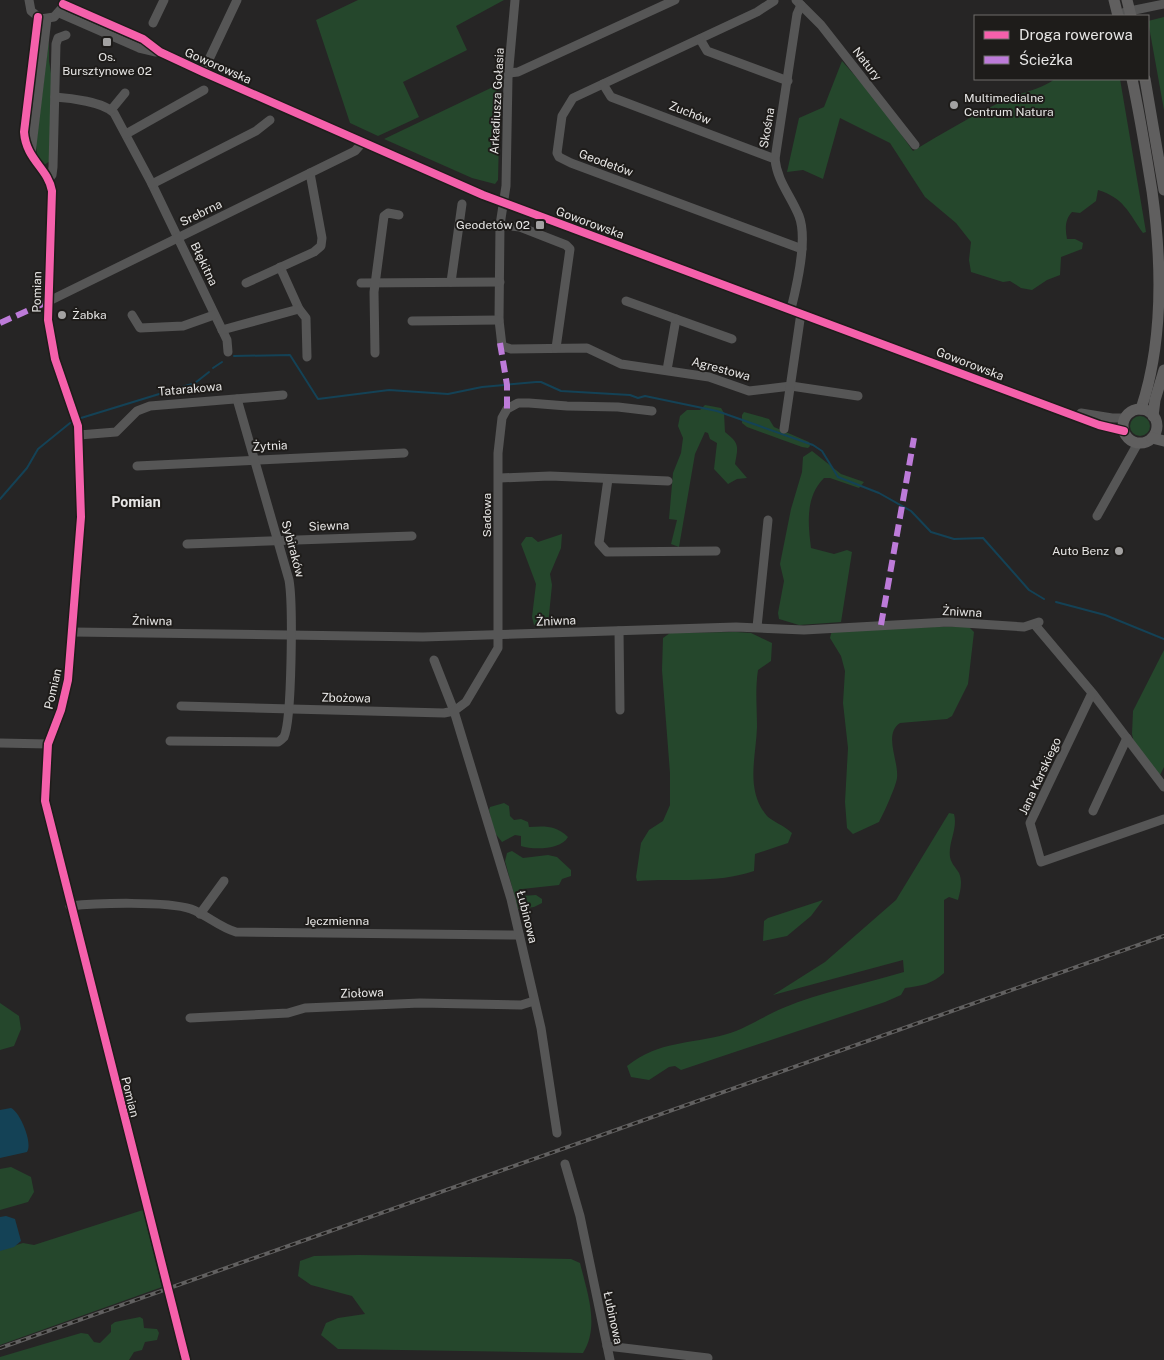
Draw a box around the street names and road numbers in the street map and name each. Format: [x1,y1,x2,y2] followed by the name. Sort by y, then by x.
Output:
[183,45,253,87] street label: Goworowska
[850,45,885,84] street label: Natury
[487,47,507,155] street label: Arkadiusza Gołasia
[667,99,714,128] street label: Zuchów
[757,107,777,149] street label: Skośna
[577,147,636,179] street label: Geodetów
[178,197,224,229] street label: Srebrna
[554,204,626,242] street label: Goworowska
[187,240,221,288] street label: Błękitna
[30,271,44,313] street label: Pomian
[934,345,1006,383] street label: Goworowska
[690,354,752,384] street label: Agrestowa
[157,379,223,399] street label: Tatarakowa
[252,438,288,454] street label: Żytnia
[480,493,494,537] street label: Sadowa
[308,518,350,534] street label: Siewna
[279,519,307,580] street label: Sybiraków
[942,604,982,620] street label: Żniwna
[536,613,576,629] street label: Żniwna
[132,614,172,628] street label: Żniwna
[42,667,64,711] street label: Pomian
[321,691,371,705] street label: Zbożowa
[1016,735,1064,817] street label: Jana Karskiego
[514,889,540,945] street label: Łubinowa
[305,914,369,928] street label: Jęczmienna
[340,985,384,1001] street label: Ziołowa
[118,1075,142,1119] street label: Pomian
[601,1290,625,1346] street label: Łubinowa

